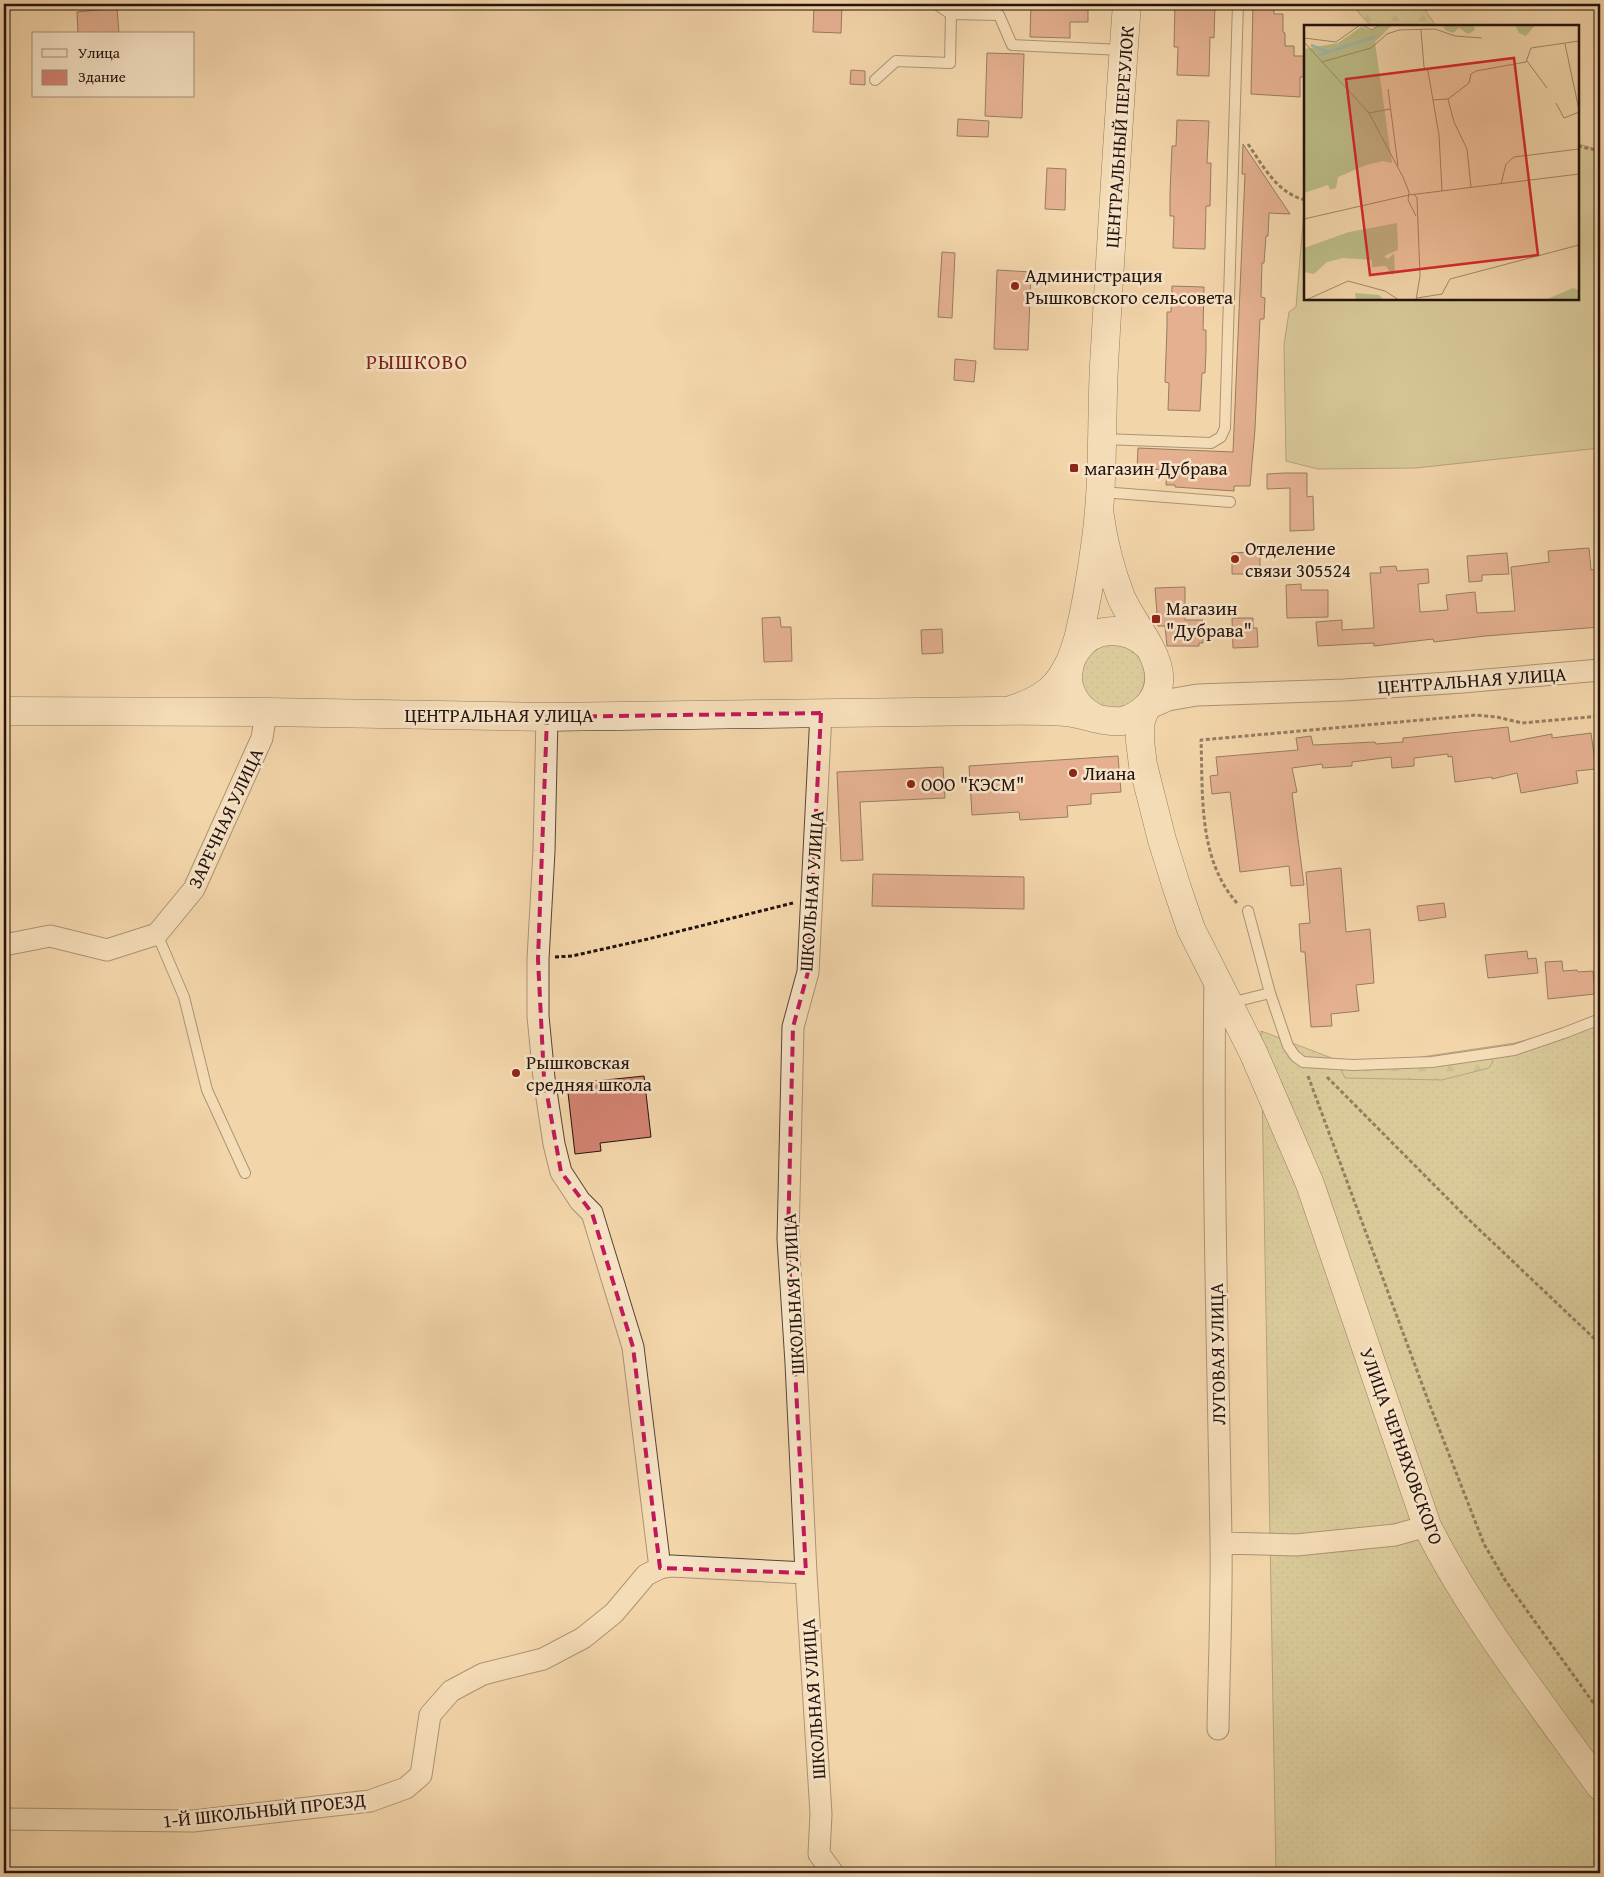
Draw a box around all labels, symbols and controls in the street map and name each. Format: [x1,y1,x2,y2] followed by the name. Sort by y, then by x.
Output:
[1097,25,1141,249] street label: ЦЕНТРАЛЬНЫЙ ПЕРЕУЛОК
[1304,25,1579,300] inset map
[32,32,195,98] legend
[78,42,121,63] text: Улица
[78,66,126,87] text: Здание
[1025,261,1233,311] place label: Администрация Рышковского сельсовета
[1009,280,1021,292] marker: Администрация Рышковского сельсовета
[366,346,468,377] district label: РЫШКОВО
[1084,454,1228,482] place label: магазин Дубрава
[1068,462,1080,474] marker: магазин Дубрава
[1245,534,1351,584] place label: Отделение связи 305524
[1229,553,1241,565] marker: Отделение связи 305524
[1166,594,1252,644] place label: Магазин "Дубрава"
[1150,613,1162,625] marker: Магазин "Дубрава"
[1377,659,1568,701] street label: ЦЕНТРАЛЬНАЯ УЛИЦА
[404,701,594,729] street label: ЦЕНТРАЛЬНАЯ УЛИЦА
[180,743,270,893] street label: ЗАРЕЧНАЯ УЛИЦА
[1083,759,1135,787] place label: Лиана
[1067,767,1079,779] marker: Лиана
[921,770,1024,798] place label: ООО "КЭСМ"
[905,778,917,790] marker: ООО "КЭСМ"
[791,809,831,973] street label: ШКОЛЬНАЯ УЛИЦА
[526,1048,652,1098] place label: Рышковская средняя школа
[510,1067,522,1079] marker: Рышковская средняя школа
[775,1212,811,1375] street label: ШКОЛЬНАЯ УЛИЦА
[1202,1282,1232,1425] street label: ЛУГОВАЯ УЛИЦА
[1353,1343,1451,1549] street label: УЛИЦА ЧЕРНЯХОВСКОГО
[793,1617,833,1781] street label: ШКОЛЬНАЯ УЛИЦА
[161,1785,367,1835] street label: 1-Й ШКОЛЬНЫЙ ПРОЕЗД

